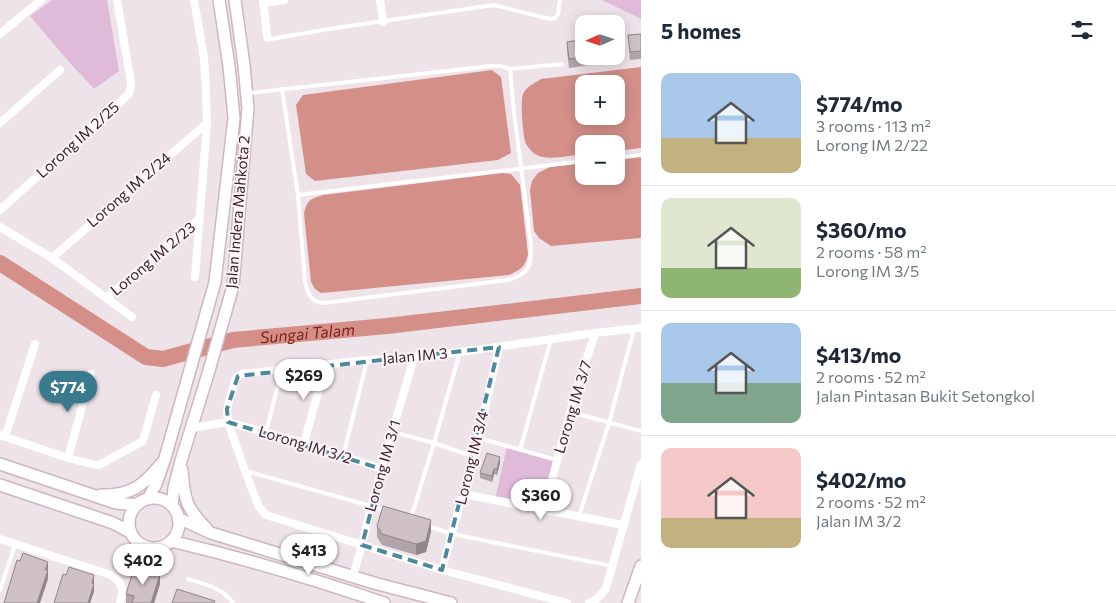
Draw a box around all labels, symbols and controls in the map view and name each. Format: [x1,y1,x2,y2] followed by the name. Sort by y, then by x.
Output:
[575,15,625,65] north arrow
[575,15,625,185] map controls
[1068,16,1096,44] icon: filters
[661,18,741,43] text: 5 homes
[575,75,625,125] button: +
[816,91,902,116] text: $774/mo
[701,93,761,153] icon: home
[32,97,122,181] street label: Lorong IM 2/25
[816,116,931,135] text: 3 rooms · 113 m²
[221,135,253,289] street label: Jalan Indera Mahkota 2
[575,135,625,185] button: −
[816,135,928,154] text: Lorong IM 2/22
[83,148,174,231] street label: Lorong IM 2/24
[816,217,906,242] text: $360/mo
[106,218,198,299] street label: Lorong IM 2/23
[701,218,761,278] icon: home
[816,242,927,261] text: 2 rooms · 58 m²
[816,261,919,280] text: Lorong IM 3/5
[259,319,356,347] water label: Sungai Talam
[816,342,901,367] text: $413/mo
[382,343,448,367] street label: Jalan IM 3
[701,343,761,403] icon: home
[274,358,334,401] pin: $269
[549,358,595,455] street label: Lorong IM 3/7
[285,365,323,384] text: $269
[816,367,926,386] text: 2 rooms · 52 m²
[38,370,98,413] pin: $774
[50,377,86,396] text: $774
[816,386,1035,405] text: Jalan Pintasan Bukit Setongkol
[451,409,491,507] street label: Lorong IM 3/4
[360,418,404,514] street label: Lorong IM 3/1
[257,421,354,467] street label: Lorong IM 3/2
[816,467,906,492] text: $402/mo
[701,468,761,528] icon: home
[511,478,571,521] pin: $360
[521,485,561,504] text: $360
[816,492,926,511] text: 2 rooms · 52 m²
[816,511,901,530] text: Jalan IM 3/2
[279,534,339,576] pin: $413
[291,540,327,559] text: $413
[113,544,173,586] pin: $402
[124,550,162,569] text: $402

